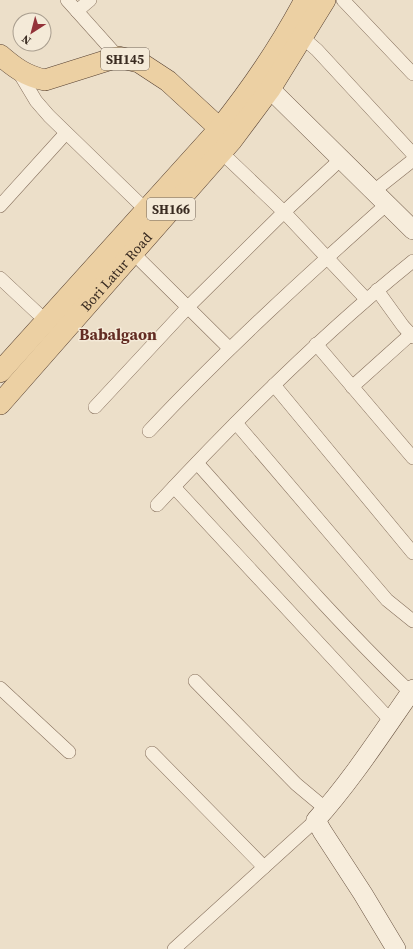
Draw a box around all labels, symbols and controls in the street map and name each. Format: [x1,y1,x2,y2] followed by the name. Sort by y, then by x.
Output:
[12,12,52,52] north arrow
[19,31,34,48] text: N
[101,48,149,70] road number: SH145
[147,198,195,220] road number: SH166
[76,228,156,316] street label: Bori Latur Road
[79,323,157,345] district label: Babalgaon

